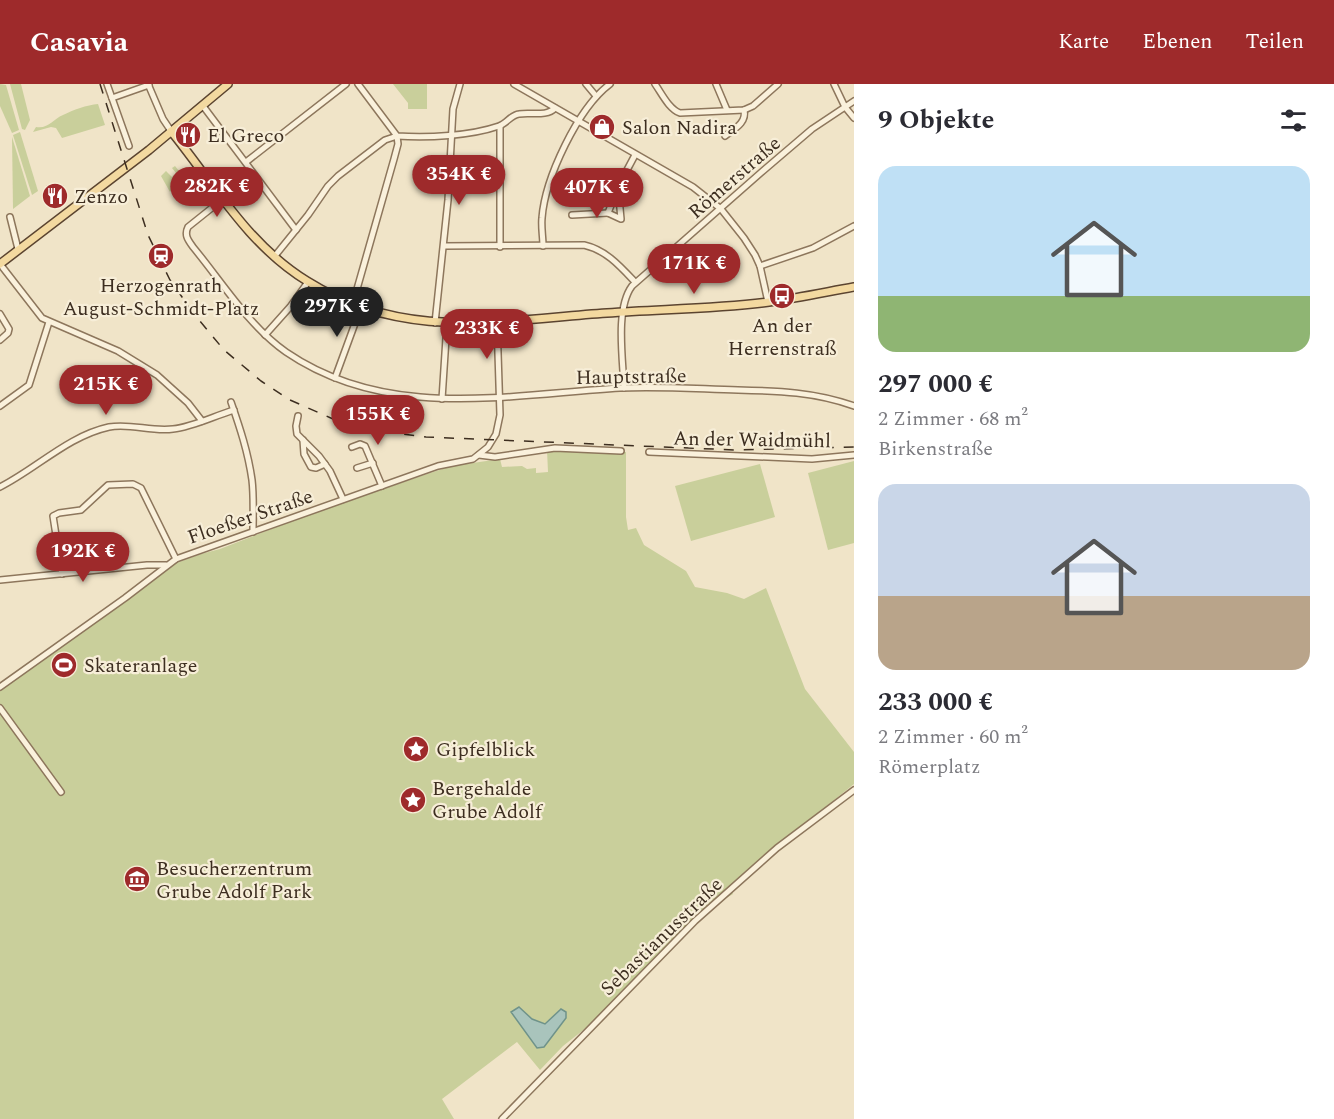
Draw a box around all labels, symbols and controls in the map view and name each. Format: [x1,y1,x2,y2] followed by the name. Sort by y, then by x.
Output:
[30,21,128,64] text: Casavia
[1058,26,1109,58] text: Karte
[1142,26,1213,58] text: Ebenen
[1246,26,1304,58] text: Teilen
[878,100,994,140] text: 9 Objekte
[1277,104,1310,137] icon: filters
[587,112,617,142] shop icon: Salon Nadira
[622,113,737,143] place label: Salon Nadira
[173,120,203,150] restaurant icon: El Greco
[207,121,284,151] place label: El Greco
[682,129,788,227] street label: Römerstraße
[410,155,508,206] pin: 354K €
[426,159,492,189] text: 354K €
[168,167,266,218] pin: 282K €
[548,168,646,219] pin: 407K €
[184,171,250,201] text: 282K €
[564,172,630,202] text: 407K €
[40,181,70,211] restaurant icon: Zenzo
[74,182,128,212] place label: Zenzo
[1040,205,1148,313] icon: home
[146,241,176,271] station icon: Herzogenrath August-Schmidt-Platz
[645,244,743,295] pin: 171K €
[661,248,727,278] text: 171K €
[63,271,259,324] place label: Herzogenrath August-Schmidt-Platz
[767,281,797,311] bus stop icon: An der Herrenstraß
[288,287,386,338] pin: 297K €
[304,291,370,321] text: 297K €
[438,309,536,360] pin: 233K €
[728,311,836,364] place label: An der Herrenstraß
[454,313,520,343] text: 233K €
[575,361,687,393] street label: Hauptstraße
[878,364,993,404] text: 297 000 €
[57,365,155,416] pin: 215K €
[73,369,139,399] text: 215K €
[329,395,427,446] pin: 155K €
[345,399,411,429] text: 155K €
[878,404,1028,434] text: 2 Zimmer · 68 m²
[673,424,831,456] street label: An der Waidmühl
[878,434,993,464] text: Birkenstraße
[184,481,317,552] street label: Floeßer Straße
[1040,523,1148,631] icon: home
[34,532,132,583] pin: 192K €
[50,536,116,566] text: 192K €
[49,650,79,680] sports icon: Skateranlage
[84,651,198,681] place label: Skateranlage
[878,682,993,722] text: 233 000 €
[878,722,1028,752] text: 2 Zimmer · 60 m²
[401,734,431,764] place icon: Gipfelblick
[436,735,535,765] place label: Gipfelblick
[878,752,981,782] text: Römerplatz
[432,774,544,827] place label: Bergehalde Grube Adolf
[398,785,428,815] place icon: Bergehalde Grube Adolf
[156,854,312,907] place label: Besucherzentrum Grube Adolf Park
[122,864,152,894] museum icon: Besucherzentrum Grube Adolf Park
[594,870,730,1003] street label: Sebastianusstraße

